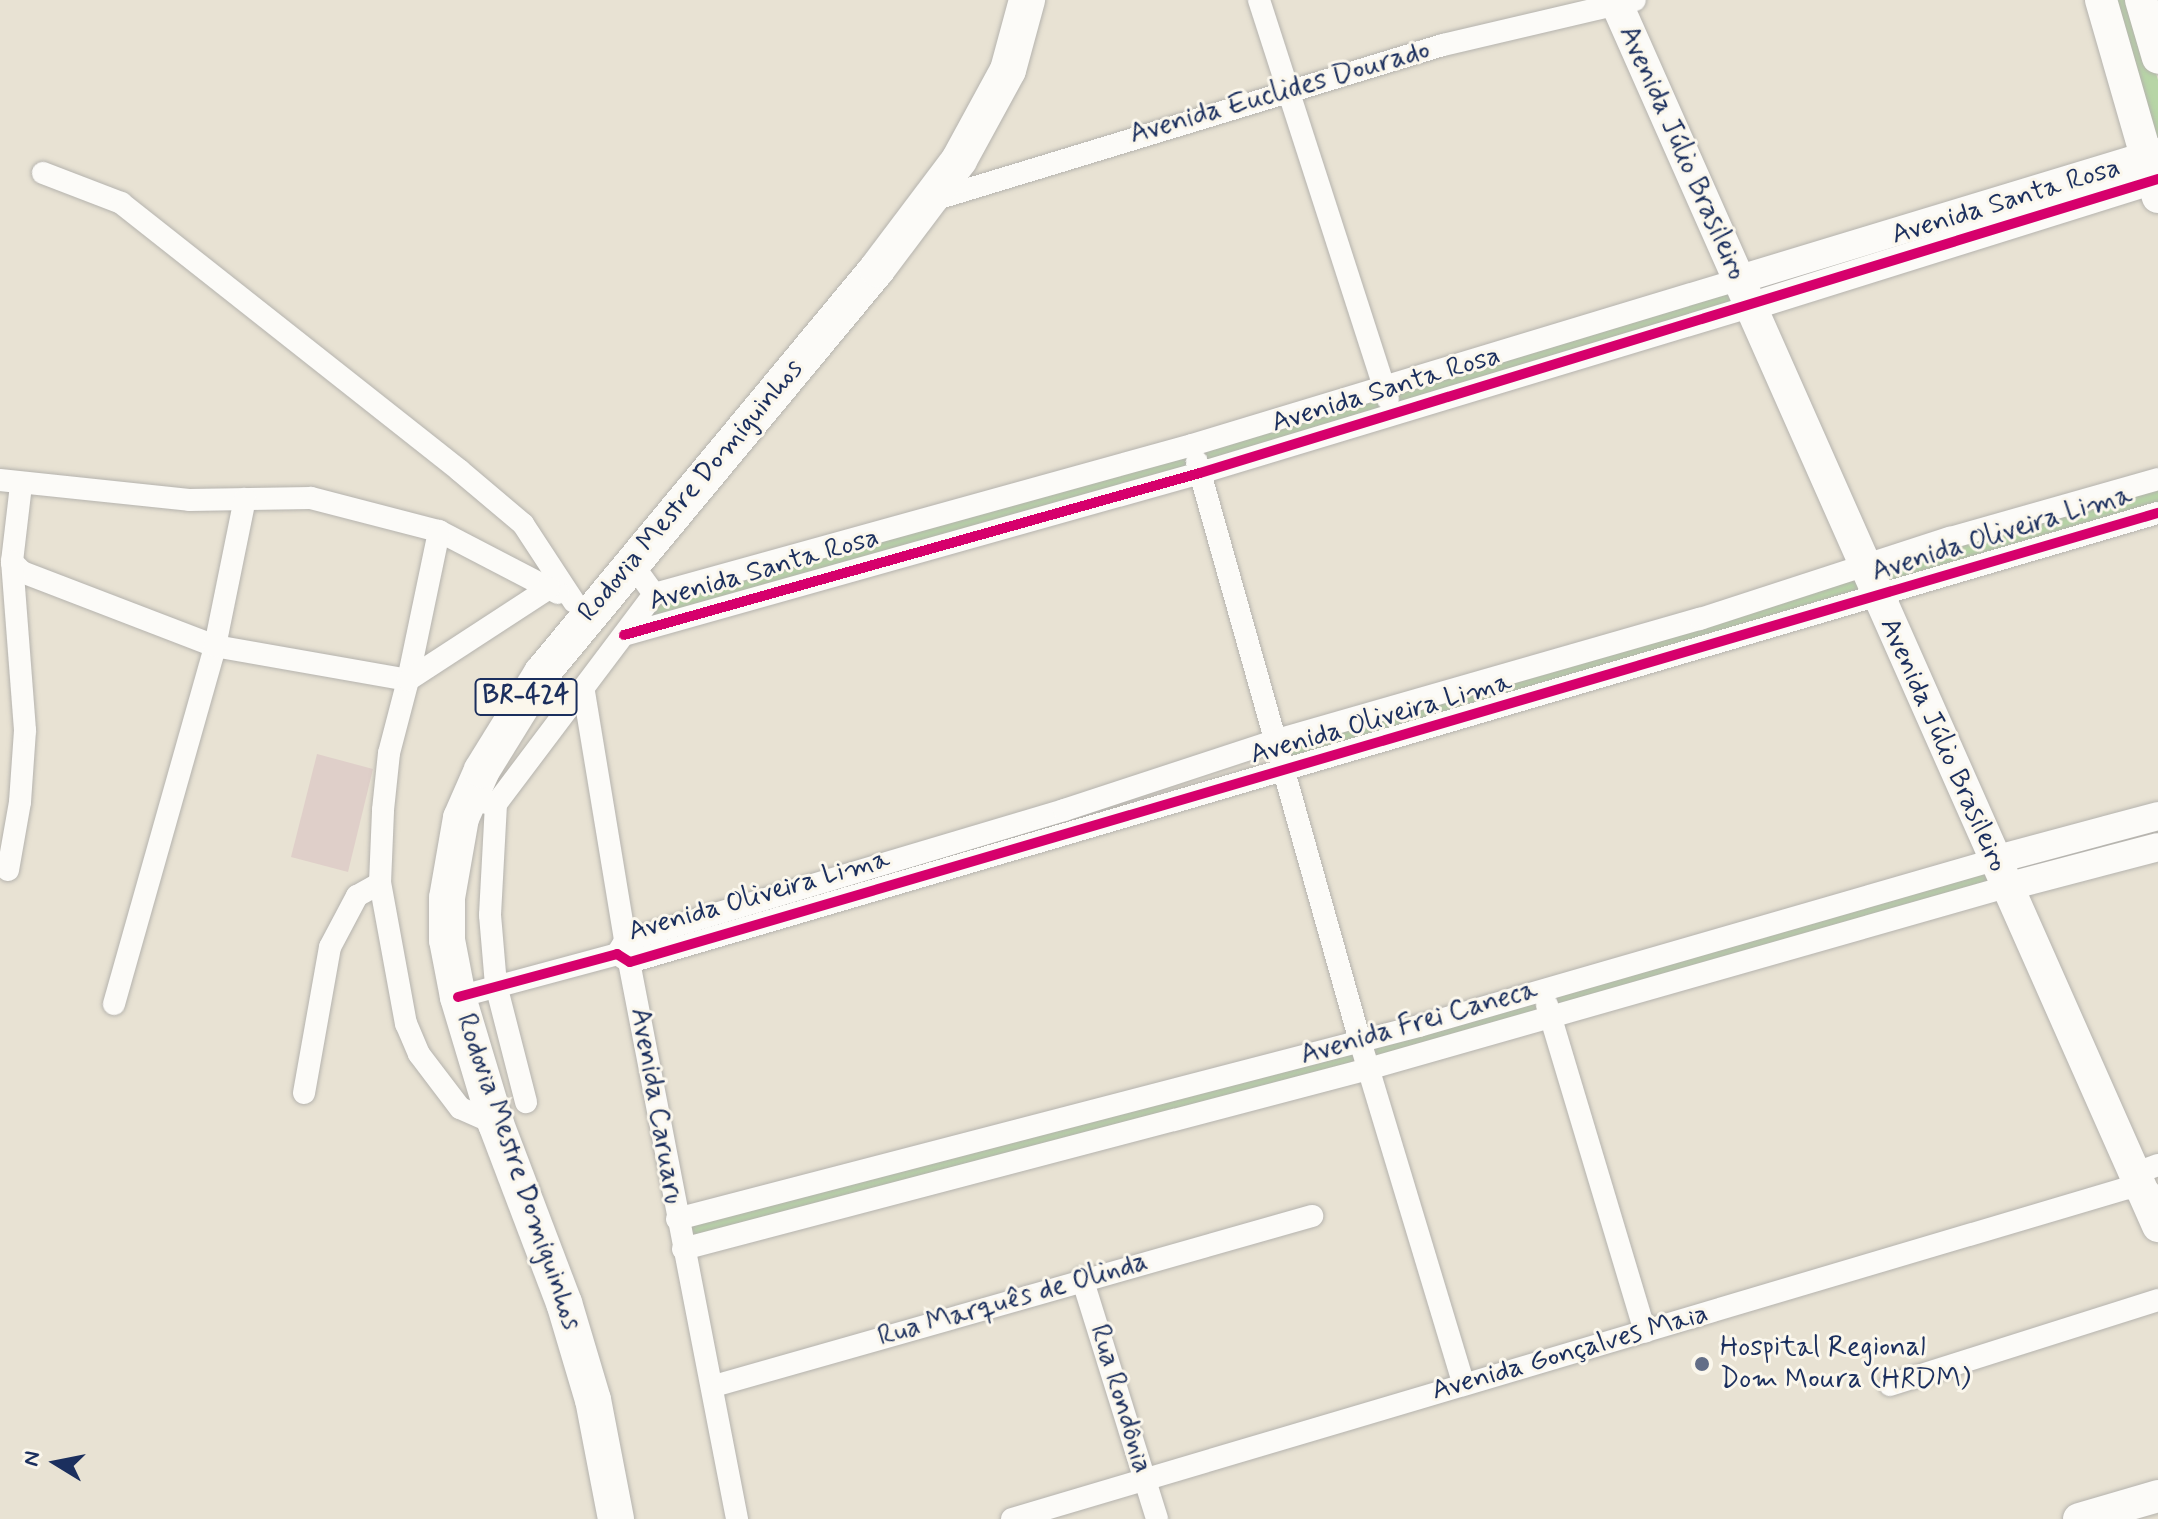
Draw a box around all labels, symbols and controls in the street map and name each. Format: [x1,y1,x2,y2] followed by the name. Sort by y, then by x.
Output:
[1610,20,1754,286] street label: Avenida Júlio Brasileiro
[1132,36,1428,150] street label: Avenida Euclides Dourado
[1889,152,2123,252] street label: Avenida Santa Rosa
[1269,340,1503,440] street label: Avenida Santa Rosa
[571,352,811,630] street label: Rodovia Mestre Domiguinhos
[1869,479,2135,589] street label: Avenida Oliveira Lima
[646,521,882,619] street label: Avenida Santa Rosa
[1871,612,2015,878] street label: Avenida Júlio Brasileiro
[1248,666,1514,772] street label: Avenida Oliveira Lima
[474,675,578,719] road number: BR-424
[626,843,892,949] street label: Avenida Oliveira Lima
[1297,973,1541,1073] street label: Avenida Frei Caneca
[622,1005,690,1207] street label: Avenida Caruaru
[448,1008,588,1336] street label: Rodovia Mestre Domiguinhos
[877,1246,1149,1354] street label: Rua Marquês de Olinda
[1427,1297,1713,1409] street label: Avenida Gonçalves Maia
[1081,1320,1159,1478] street label: Rua Rondônia
[1720,1331,1969,1397] place label: Hospital Regional Dom Moura (HRDM)
[1691,1353,1713,1375] marker: Hospital Regional Dom Moura (HRDM)
[16,1423,96,1503] north arrow
[17,1449,47,1468] text: N

